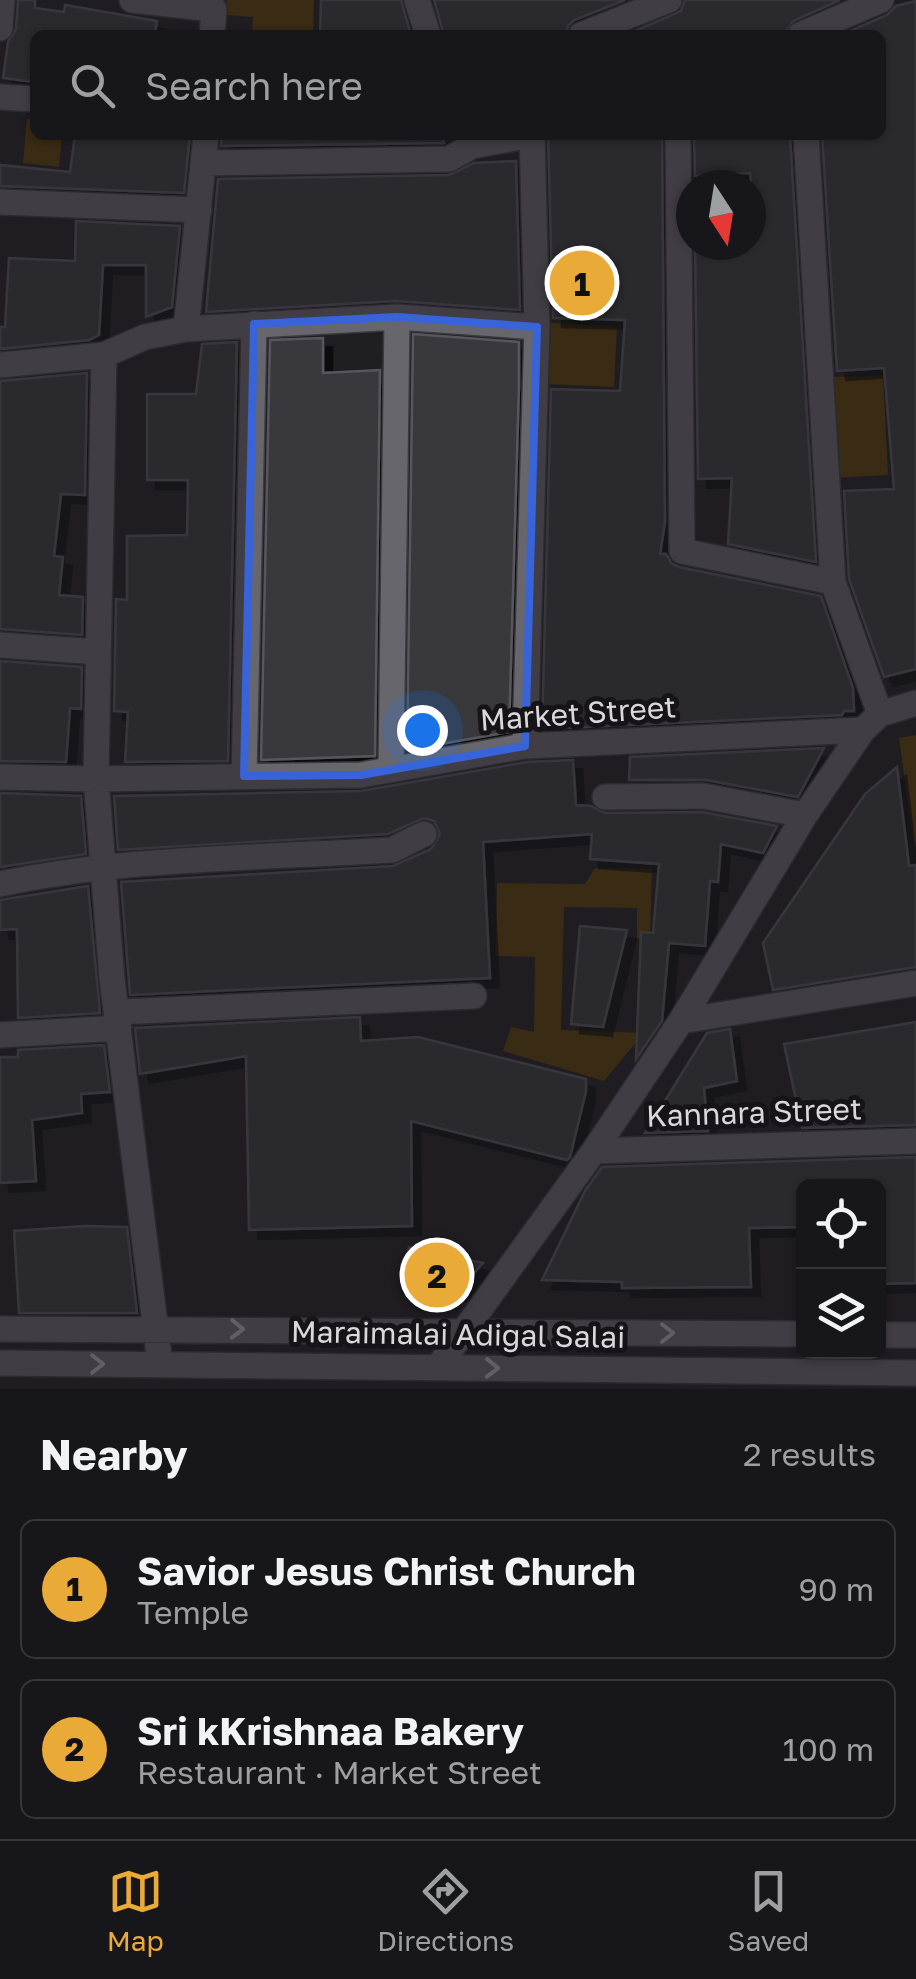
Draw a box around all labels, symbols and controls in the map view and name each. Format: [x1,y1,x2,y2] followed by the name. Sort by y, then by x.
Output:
[30,30,886,140] search box
[65,58,120,113] icon: search
[145,63,363,108] text: Search here
[676,170,766,260] north arrow
[550,246,614,320] pin: 1
[479,688,677,738] street label: Market Street
[397,705,448,756] your location
[645,1090,862,1134] street label: Kannara Street
[796,1179,886,1359] map controls
[796,1179,886,1269] button: locate
[404,1238,470,1312] pin: 2
[796,1269,886,1359] button: layers
[291,1313,625,1355] street label: Maraimalai Adigal Salai
[230,1319,246,1340] one-way arrow
[660,1323,676,1344] one-way arrow
[90,1353,106,1375] one-way arrow
[486,1357,501,1379] one-way arrow
[40,1429,188,1479] text: Nearby
[743,1435,876,1473] text: 2 results
[137,1548,636,1593] text: Savior Jesus Christ Church
[66,1570,83,1608] text: 1
[798,1570,874,1608] text: 90 m
[137,1593,249,1631] text: Temple
[137,1708,524,1753] text: Sri kKrishnaa Bakery
[65,1730,84,1768] text: 2
[782,1730,874,1768] text: 100 m
[137,1753,542,1791] text: Restaurant · Market Street
[107,1864,164,1957] tab: Map
[377,1864,514,1957] tab: Directions
[727,1864,809,1957] tab: Saved

